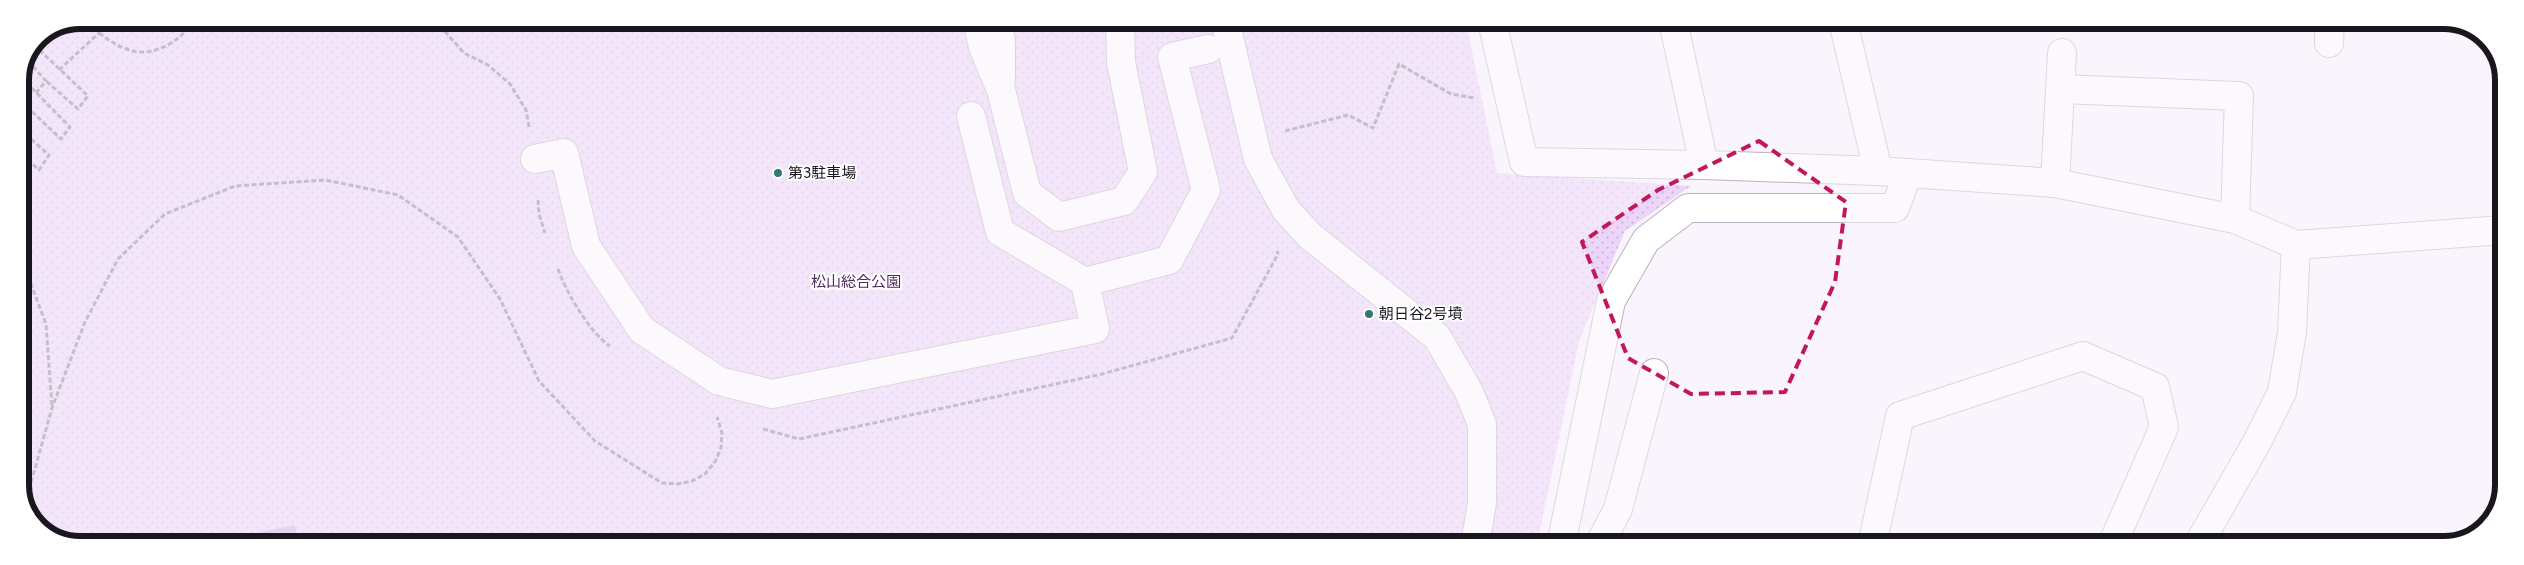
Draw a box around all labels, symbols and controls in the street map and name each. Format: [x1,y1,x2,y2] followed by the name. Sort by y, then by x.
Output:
[788,164,856,182] place label: 第3駐車場
[772,167,784,179] marker: 第3駐車場
[811,273,901,291] park label: 松山総合公園
[1379,305,1462,323] place label: 朝日谷2号墳
[1363,308,1375,320] marker: 朝日谷2号墳

